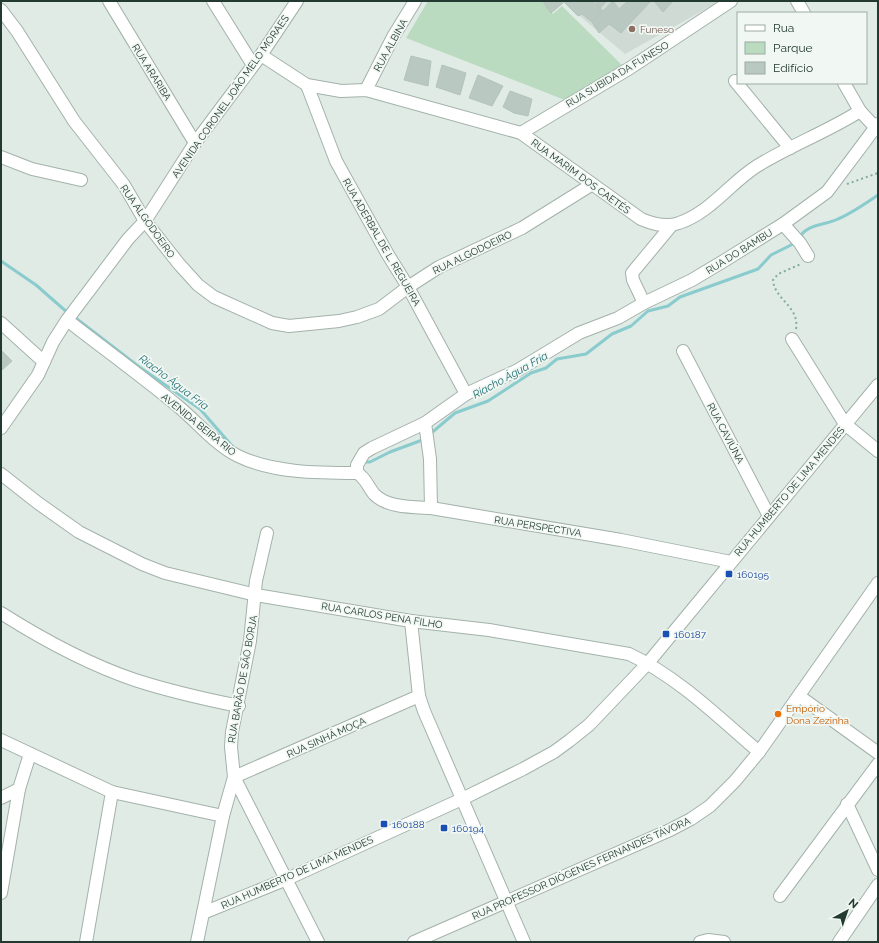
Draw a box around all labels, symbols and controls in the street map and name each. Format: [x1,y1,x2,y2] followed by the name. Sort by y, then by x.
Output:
[737,12,867,84] legend
[170,13,291,180] street label: AVENIDA CORONEL JOÃO MELO MORAES
[371,17,410,74] street label: RUA ALBINA
[773,21,794,35] text: Rua
[627,24,637,34] marker: Funeso
[640,24,674,35] place label: Funeso
[564,39,671,110] street label: RUA SUBIDA DA FUNESO
[773,41,813,55] text: Parque
[130,42,174,103] street label: RUA ARARIBA
[773,61,813,75] text: Edifício
[529,137,632,216] street label: RUA MARIM DOS CAETÉS
[340,177,423,308] street label: RUA ADERBAL DE L. REGUEIRA
[118,183,177,260] street label: RUA ALGODOEIRO
[704,227,775,276] street label: RUA DO BAMBU
[431,228,514,276] street label: RUA ALGODOEIRO
[470,348,551,401] water label: Riacho Água Fria
[136,351,212,413] water label: Riacho Água Fria
[159,391,238,458] street label: AVENIDA BEIRA RIO
[705,401,746,466] street label: RUA CAVIÚNA
[732,424,847,558] street label: RUA HUMBERTO DE LIMA MENDES
[493,514,583,539] street label: RUA PERSPECTIVA
[724,569,734,579] marker: 160195
[737,569,770,580] place label: 160195
[320,600,444,631] street label: RUA CARLOS PENA FILHO
[226,614,259,744] street label: RUA BARÃO DE SÃO BORJA
[661,629,671,639] marker: 160187
[674,629,707,640] place label: 160187
[786,703,849,726] place label: Empório Dona Zezinha
[773,709,783,719] marker: Empório Dona Zezinha
[285,715,368,760] street label: RUA SINHÁ MOÇA
[470,815,692,922] street label: RUA PROFESSOR DIÓGENES FERNANDES TÁVORA
[379,819,389,829] marker: 160188
[392,819,425,830] place label: 160188
[439,823,449,833] marker: 160194
[452,823,485,834] place label: 160194
[219,834,375,911] street label: RUA HUMBERTO DE LIMA MENDES
[827,891,867,931] north arrow
[846,896,861,911] text: N

